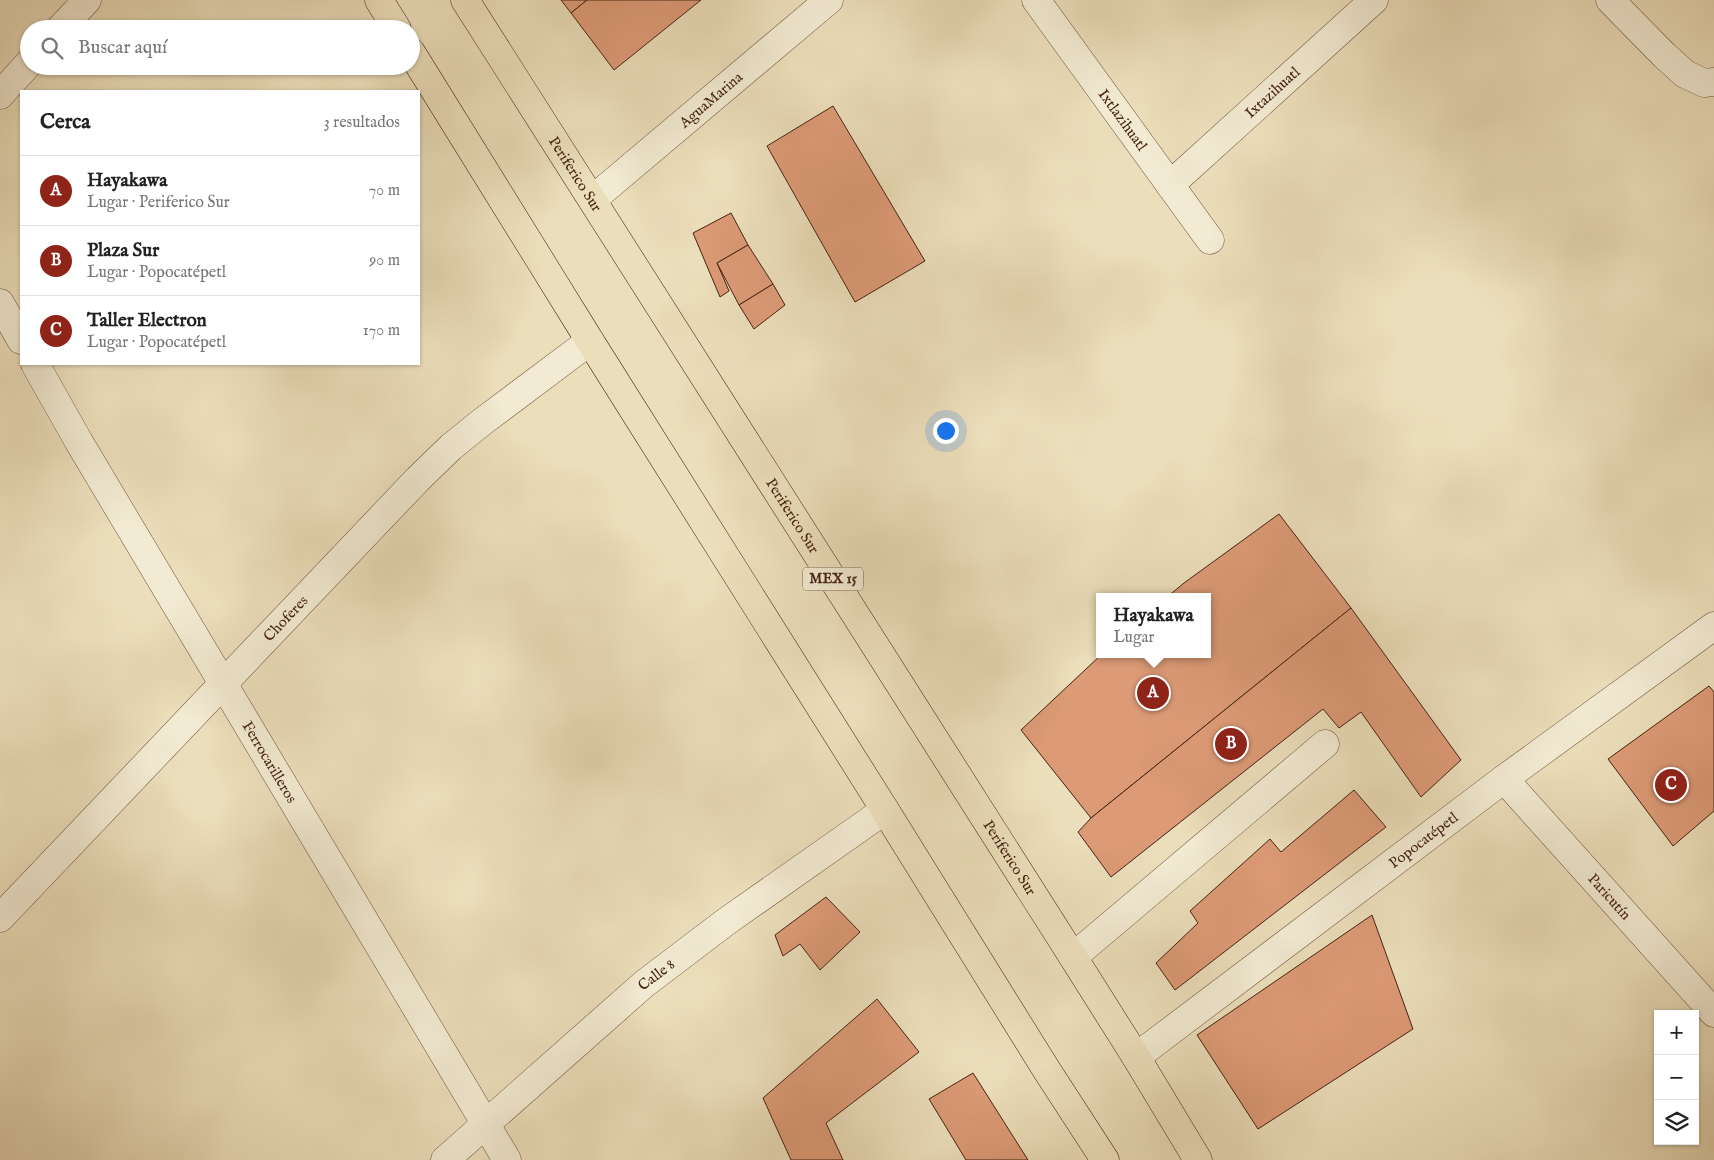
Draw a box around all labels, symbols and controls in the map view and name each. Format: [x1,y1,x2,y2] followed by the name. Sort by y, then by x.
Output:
[20,20,420,75] search box
[38,34,66,62] icon: search
[78,36,167,60] text: Buscar aquí
[1241,62,1304,122] street label: Ixtazihuatl
[674,67,747,133] street label: AguaMarina
[1094,85,1152,155] street label: Ixtlazihuatl
[40,109,90,136] text: Cerca
[324,113,400,133] text: 3 resultados
[545,133,607,215] street label: Periferico Sur
[87,169,168,193] text: Hayakawa
[51,181,61,201] text: A
[369,181,400,201] text: 70 m
[87,193,230,213] text: Lugar · Periferico Sur
[87,239,159,263] text: Plaza Sur
[51,251,61,271] text: B
[369,251,400,271] text: 90 m
[87,263,226,283] text: Lugar · Popocatépetl
[87,309,207,333] text: Taller Electron
[50,321,62,341] text: C
[363,321,400,341] text: 170 m
[87,333,226,353] text: Lugar · Popocatépetl
[933,418,959,444] your location
[762,475,824,557] street label: Periferico Sur
[803,568,863,590] road number: MEX 15
[259,591,312,645] street label: Choferes
[1096,593,1211,658] popup
[1113,604,1194,628] text: Hayakawa
[1113,628,1154,648] text: Lugar
[1137,674,1169,712] pin: A
[238,718,301,806] street label: Ferrocarilleros
[1215,725,1247,763] pin: B
[1655,766,1687,804] pin: C
[1385,807,1462,872] street label: Popocatépetl
[979,816,1041,899] street label: Periferico Sur
[1584,869,1635,924] street label: Paricutín
[634,955,679,995] street label: Calle 8
[1654,1010,1699,1145] map controls
[1654,1010,1699,1055] button: +
[1654,1055,1699,1100] button: −
[1654,1100,1699,1145] button: layers

